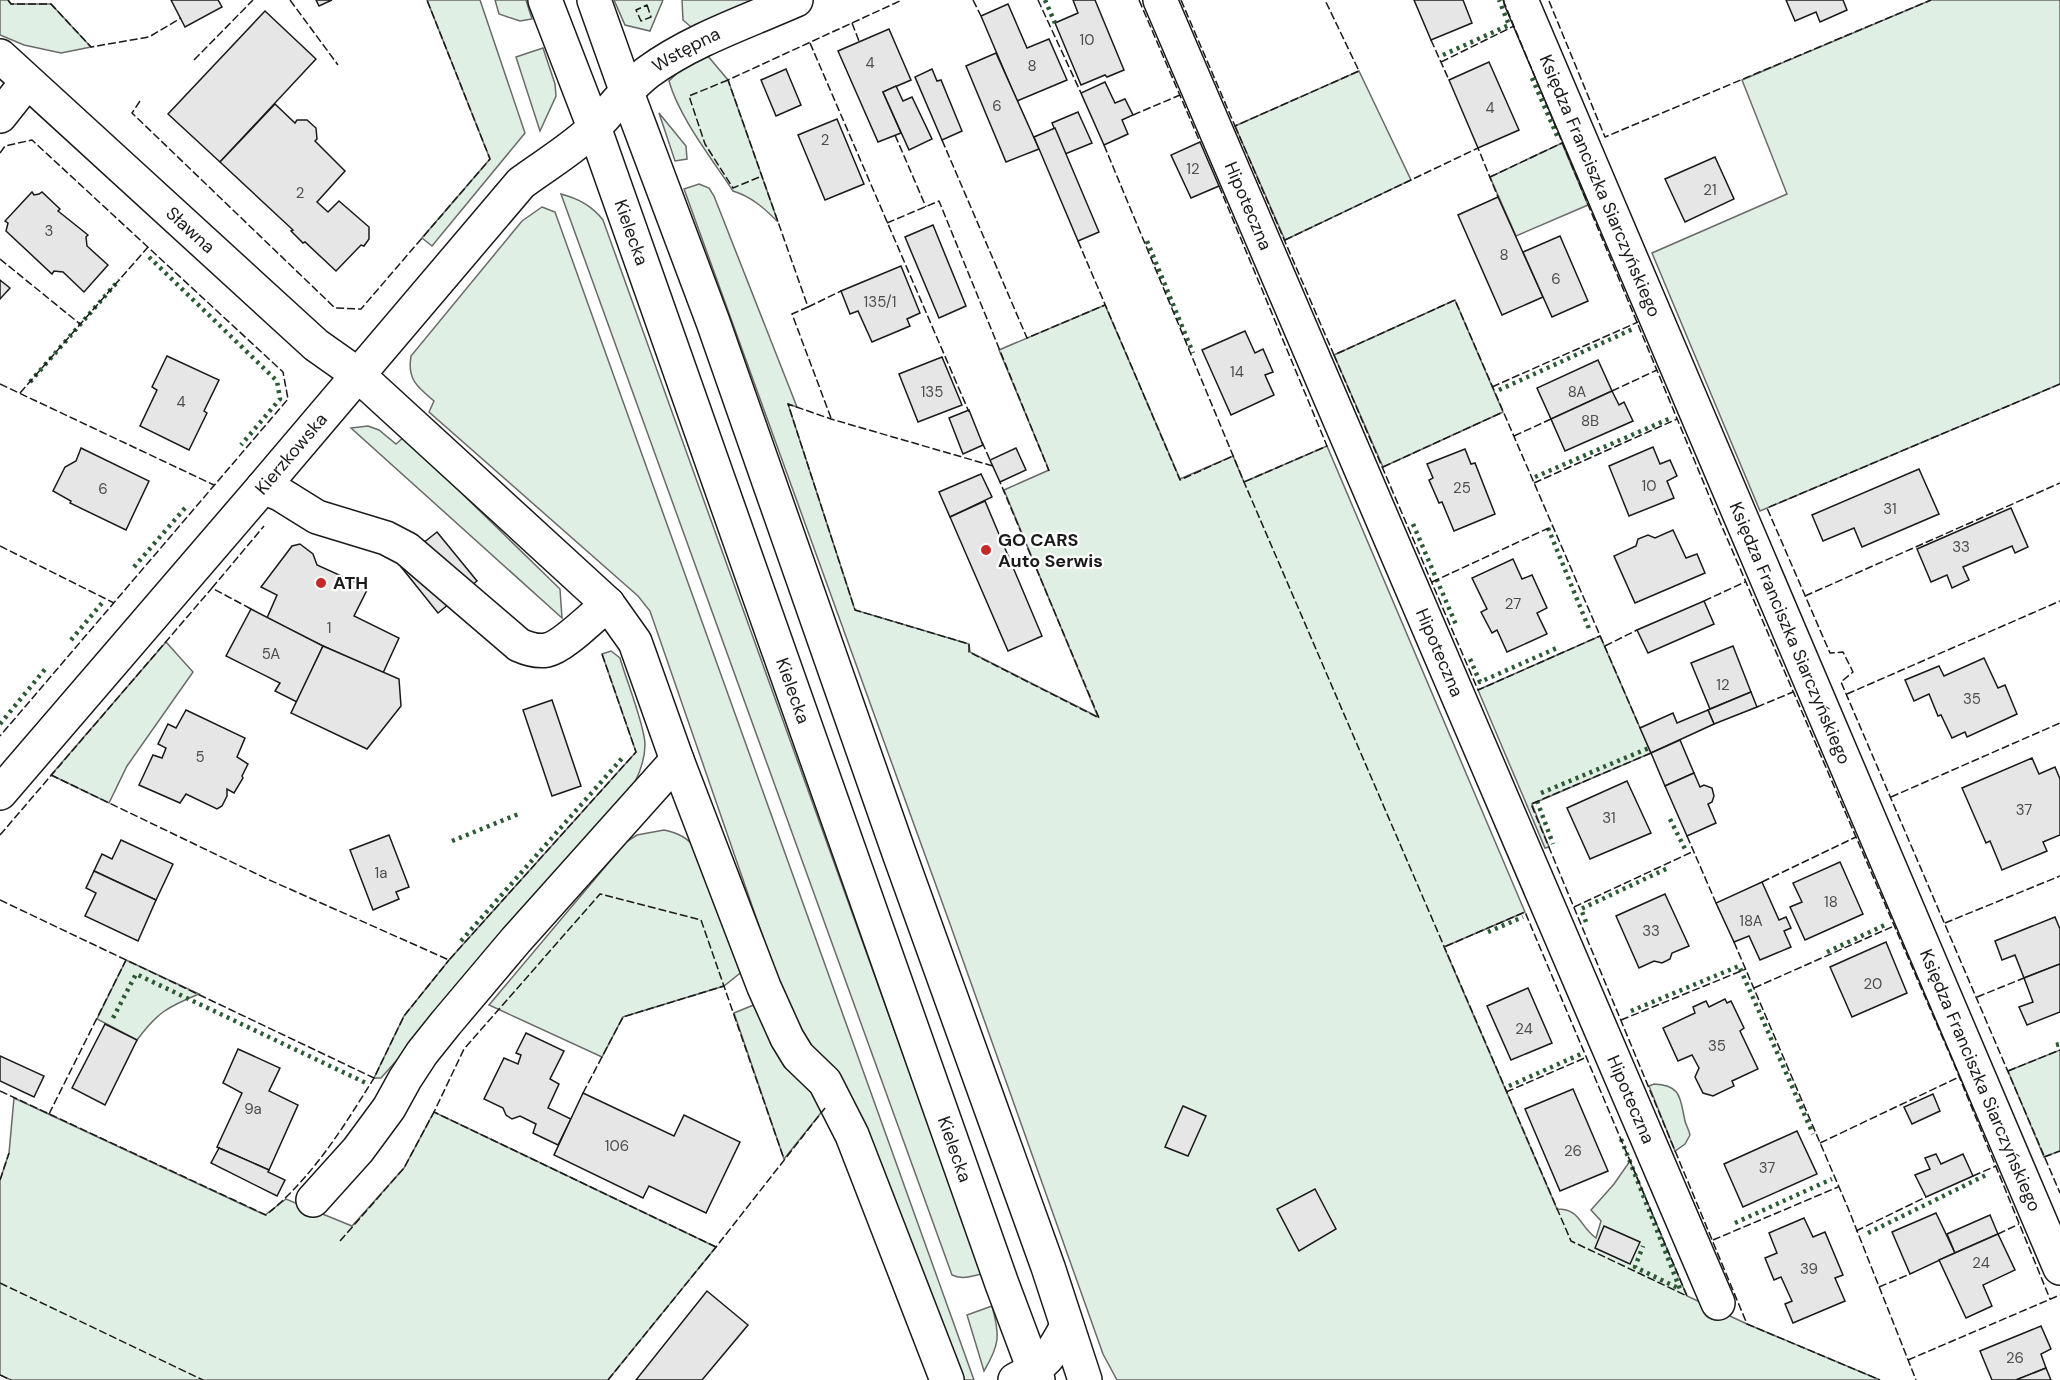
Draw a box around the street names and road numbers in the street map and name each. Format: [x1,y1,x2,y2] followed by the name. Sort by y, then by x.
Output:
[648,22,724,78] street label: Wstępna
[1534,51,1666,321] street label: Księdza Franciszka Siarczyńskiego
[1219,158,1278,254] street label: Hipoteczna
[609,196,654,269] street label: Kielecka
[161,202,220,259] street label: Sławna
[250,408,333,500] street label: Kierzkowska
[1724,498,1857,768] street label: Księdza Franciszka Siarczyńskiego
[1410,605,1469,701] street label: Hipoteczna
[770,655,816,727] street label: Kielecka
[1914,946,2047,1215] street label: Księdza Franciszka Siarczyńskiego
[1601,1052,1660,1147] street label: Hipoteczna
[932,1113,977,1185] street label: Kielecka

